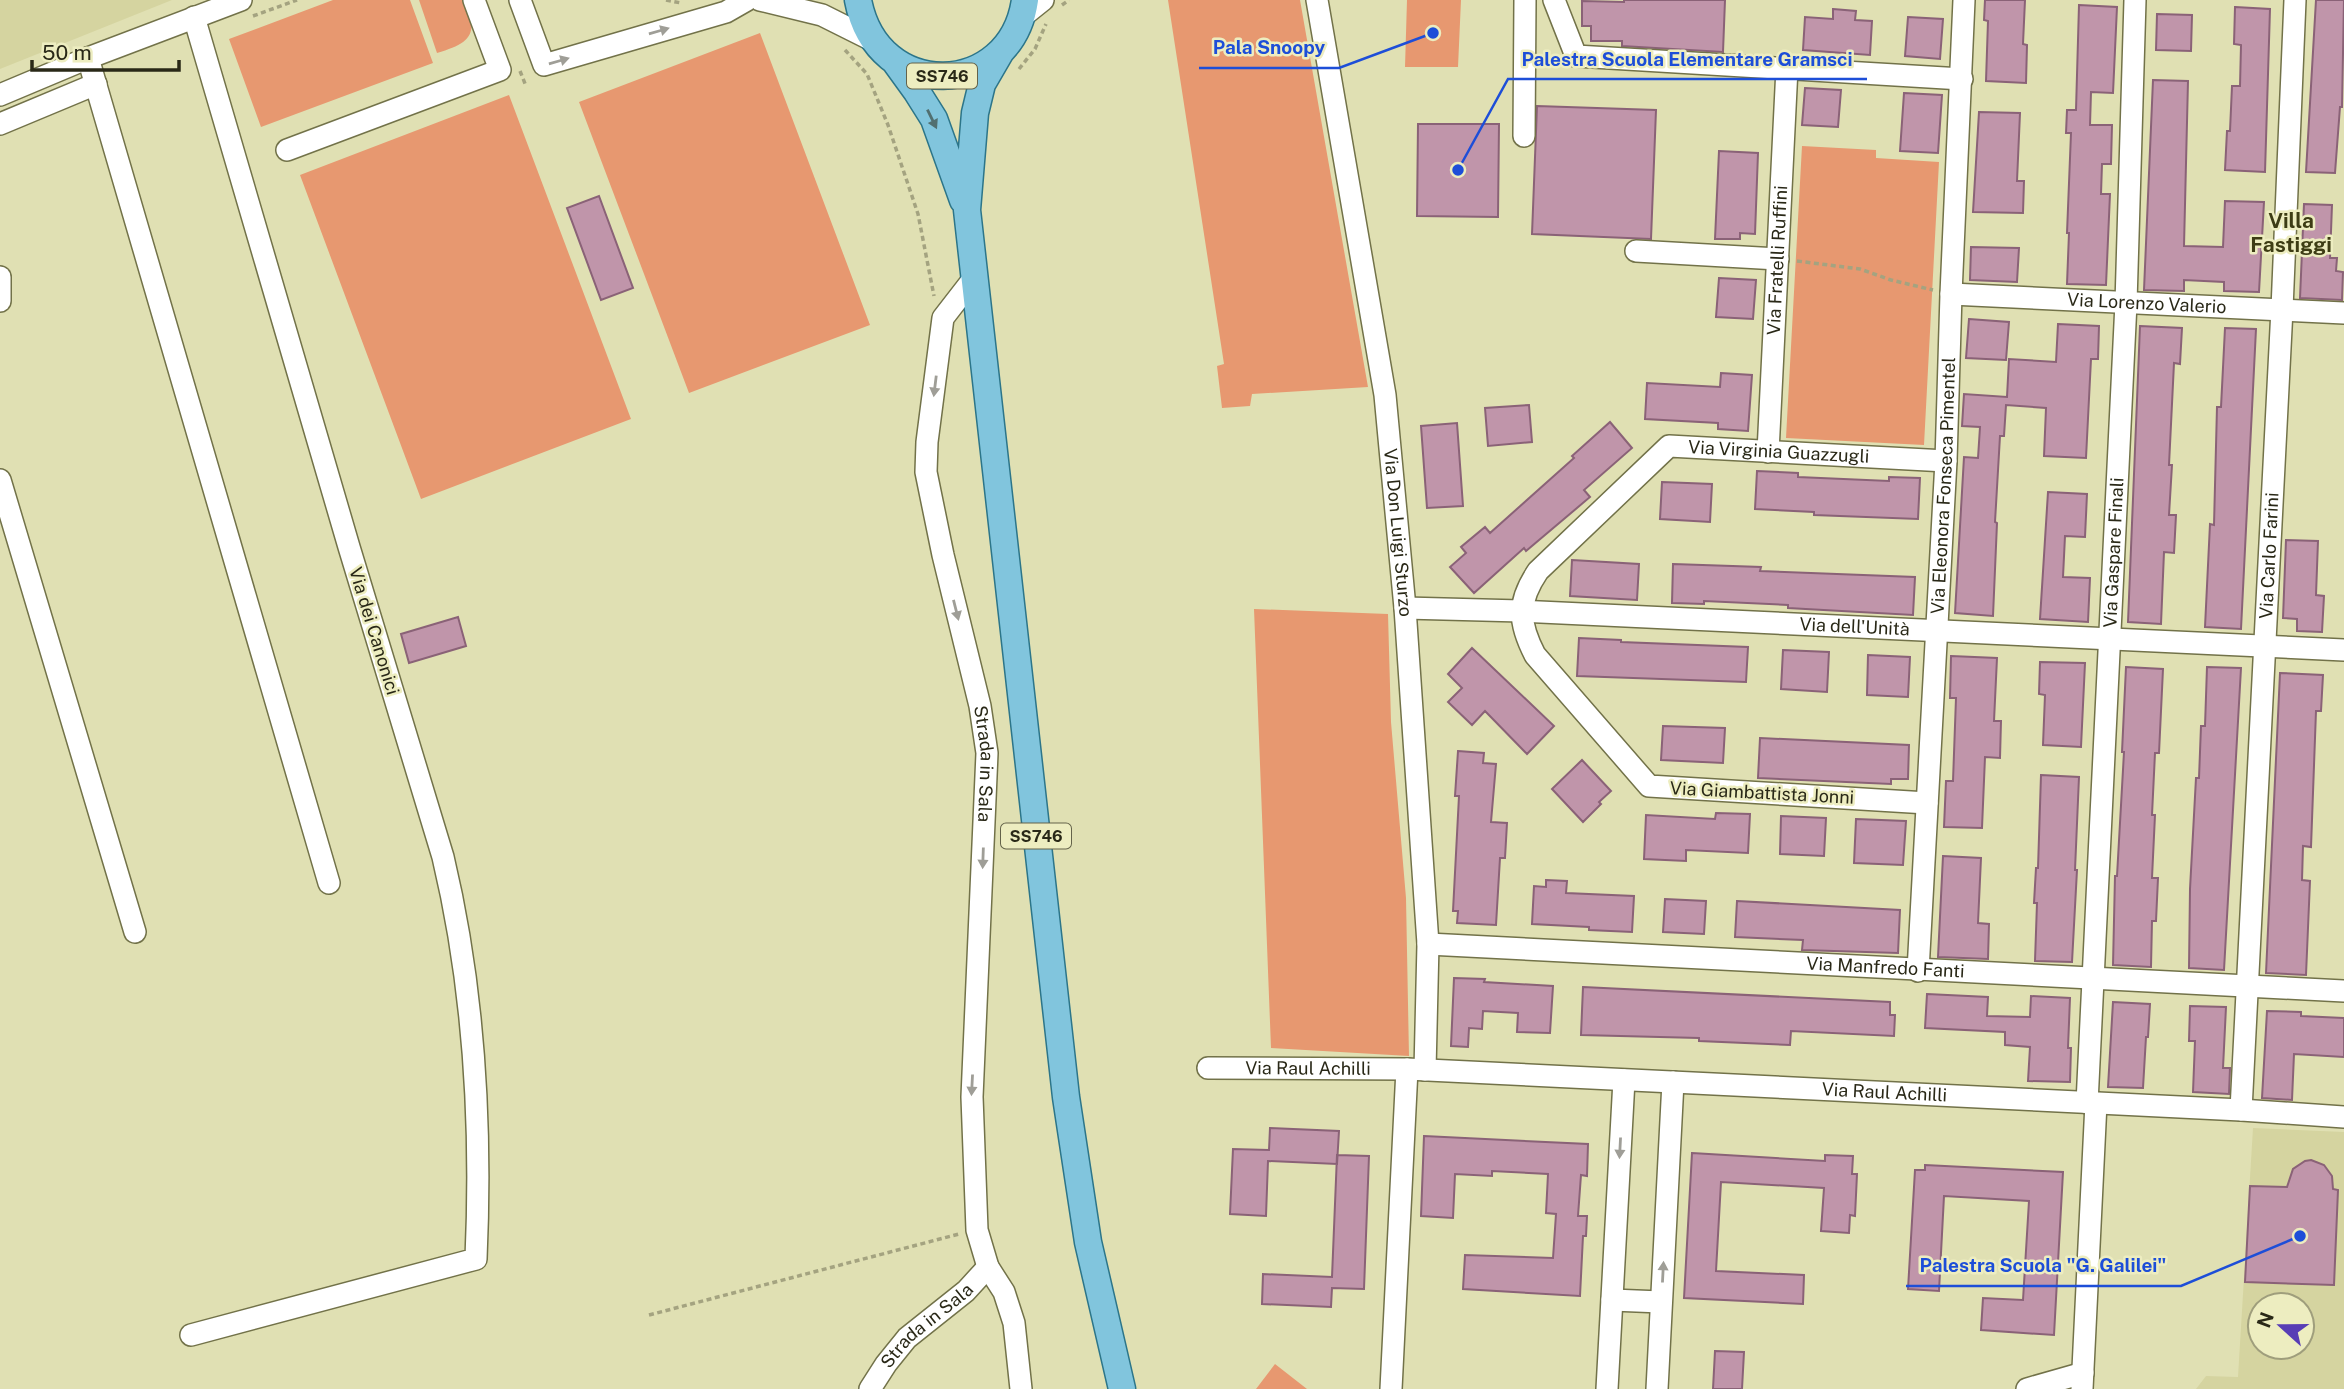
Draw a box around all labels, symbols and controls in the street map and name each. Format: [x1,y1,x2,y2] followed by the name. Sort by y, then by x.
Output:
[649,26,670,36] one-way arrow
[32,28,178,72] scale bar
[1199,28,1339,68] callout: Pala Snoopy
[1213,36,1325,58] text: Pala Snoopy
[1508,39,1867,79] callout: Palestra Scuola Elementare Gramsci
[42,40,92,65] text: 50 m
[1521,48,1853,70] text: Palestra Scuola Elementare Gramsci
[549,55,570,65] one-way arrow
[907,64,977,88] road number: SS746
[927,109,938,129] one-way arrow
[1763,185,1791,336] street label: Via Fratelli Ruffini
[2250,208,2332,257] district label: Villa Fastiggi
[2067,289,2227,317] street label: Via Lorenzo Valerio
[1927,357,1959,615] street label: Via Eleonora Fonseca Pimentel
[929,375,940,397] one-way arrow
[1688,436,1870,467] street label: Via Virginia Guazzugli
[1380,447,1417,617] street label: Via Don Luigi Sturzo
[2099,477,2127,628] street label: Via Gaspare Finali
[2255,492,2283,619] street label: Via Carlo Farini
[345,565,404,697] street label: Via dei Canonici
[951,599,962,621] one-way arrow
[1799,613,1910,639] street label: Via dell'Unità
[970,704,998,823] street label: Strada in Sala
[1669,777,1855,808] street label: Via Giambattista Jonni
[1001,824,1071,848] road number: SS746
[978,847,989,869] one-way arrow
[1806,952,1965,982] street label: Via Manfredo Fanti
[1245,1057,1371,1079] street label: Via Raul Achilli
[967,1075,978,1097] one-way arrow
[1821,1078,1948,1106] street label: Via Raul Achilli
[1614,1137,1625,1159] one-way arrow
[1906,1246,2181,1286] callout: Palestra Scuola "G. Galilei"
[1920,1254,2166,1276] text: Palestra Scuola "G. Galilei"
[1658,1261,1669,1283] one-way arrow
[876,1279,977,1372] street label: Strada in Sala
[2246,1291,2316,1361] north arrow
[2252,1309,2278,1331] text: N

